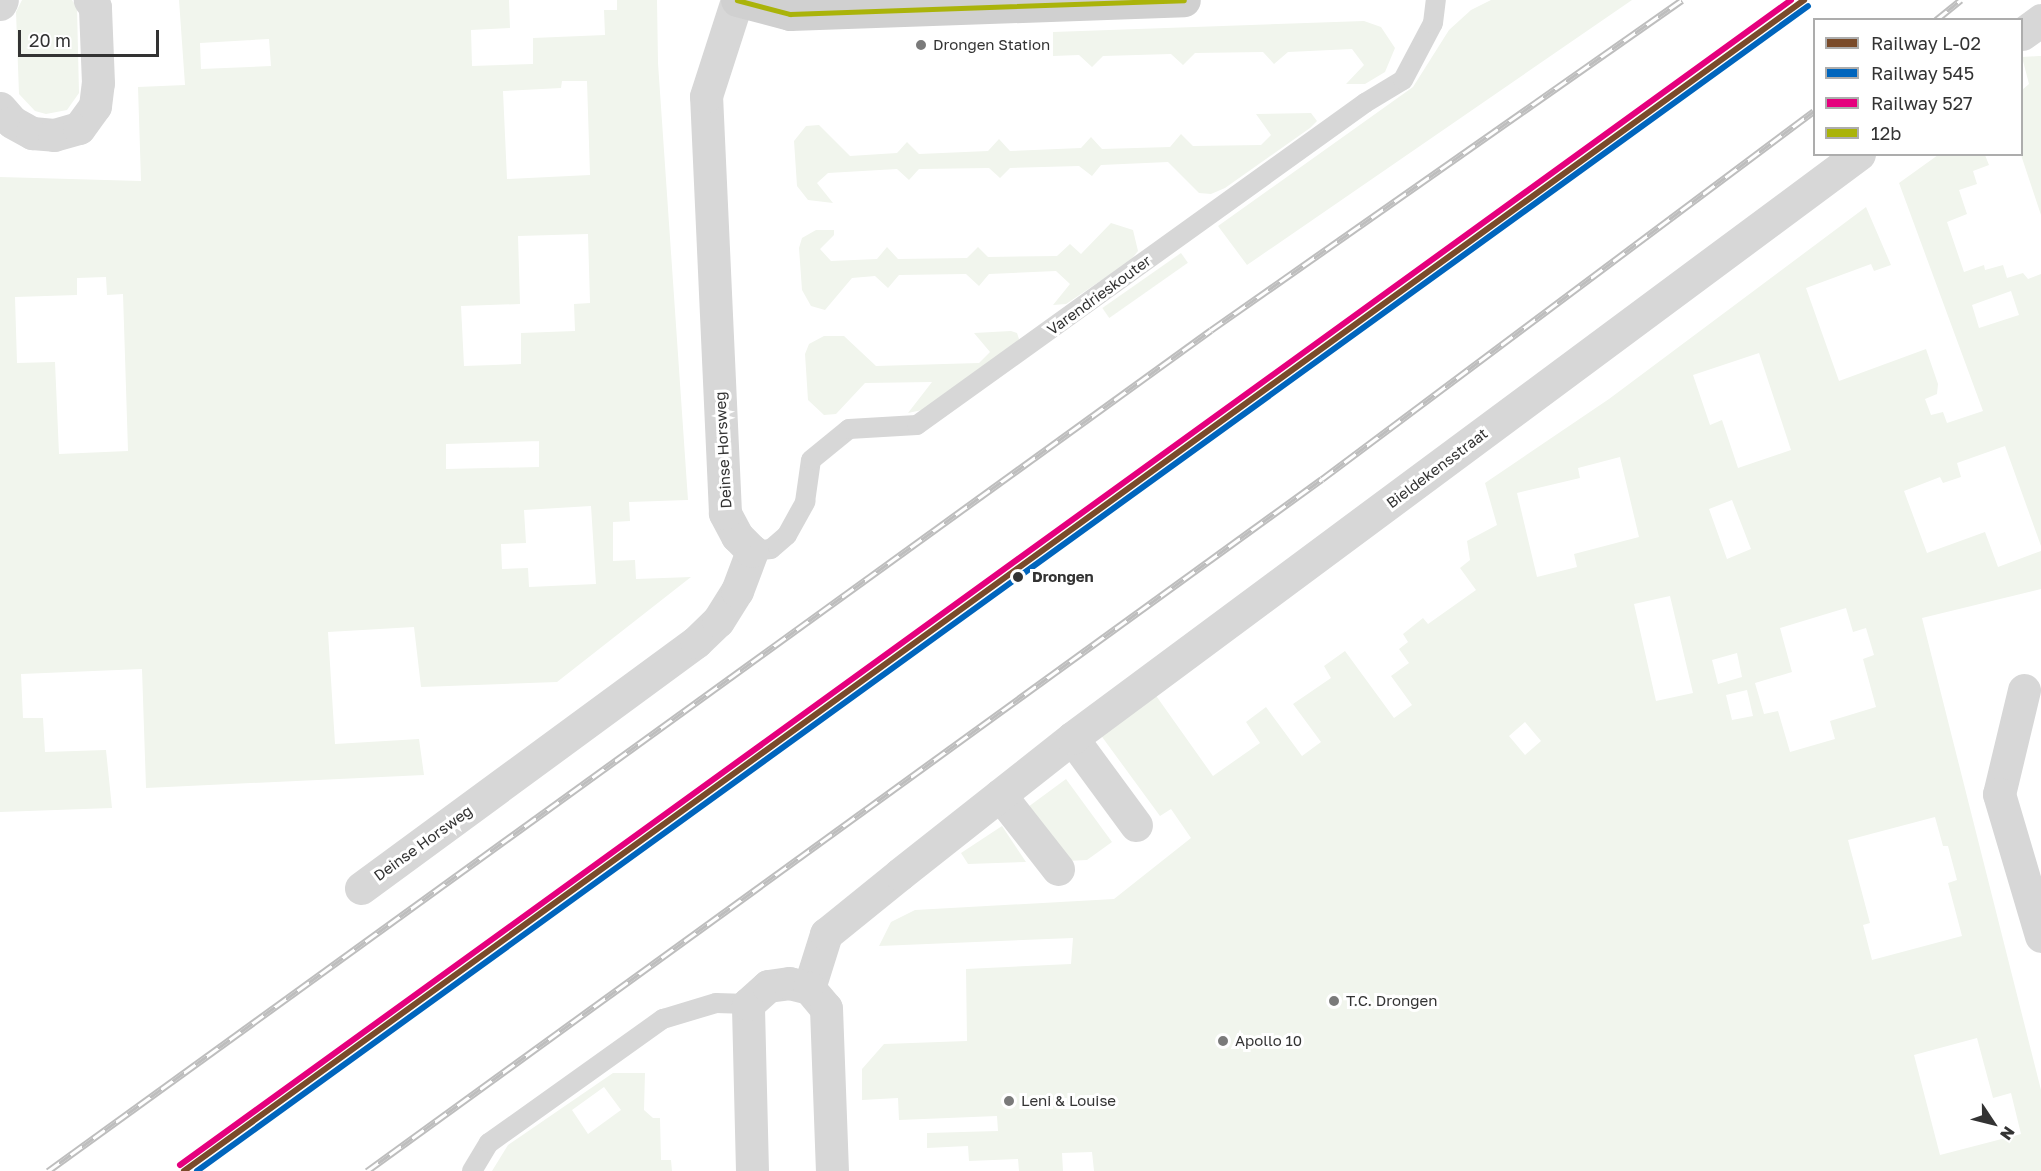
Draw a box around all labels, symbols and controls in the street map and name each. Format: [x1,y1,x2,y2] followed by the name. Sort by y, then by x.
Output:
[21,18,162,56] scale bar
[1813,18,2023,156] legend
[29,29,71,51] text: 20 m
[1871,32,1981,54] text: Railway L-02
[933,36,1050,54] place label: Drongen Station
[914,38,928,52] marker: Drongen Station
[1871,62,1974,84] text: Railway 545
[1871,92,1973,114] text: Railway 527
[1871,122,1901,144] text: 12b
[1044,251,1154,339] street label: Varendrieskouter
[711,391,735,509] street label: Deinse Horsweg
[1383,424,1491,512] street label: Bieldekensstraat
[1009,568,1027,586] marker: Drongen
[1032,568,1094,586] place label: Drongen
[370,801,476,885] street label: Deinse Horsweg
[1346,992,1437,1010] place label: T.C. Drongen
[1327,994,1341,1008] marker: T.C. Drongen
[1235,1032,1302,1050] place label: Apollo 10
[1216,1034,1230,1048] marker: Apollo 10
[1021,1092,1116,1110] place label: Leni & Louise
[1963,1093,2023,1153] north arrow
[1002,1094,1016,1108] marker: Leni & Louise
[1996,1123,2019,1144] text: N

